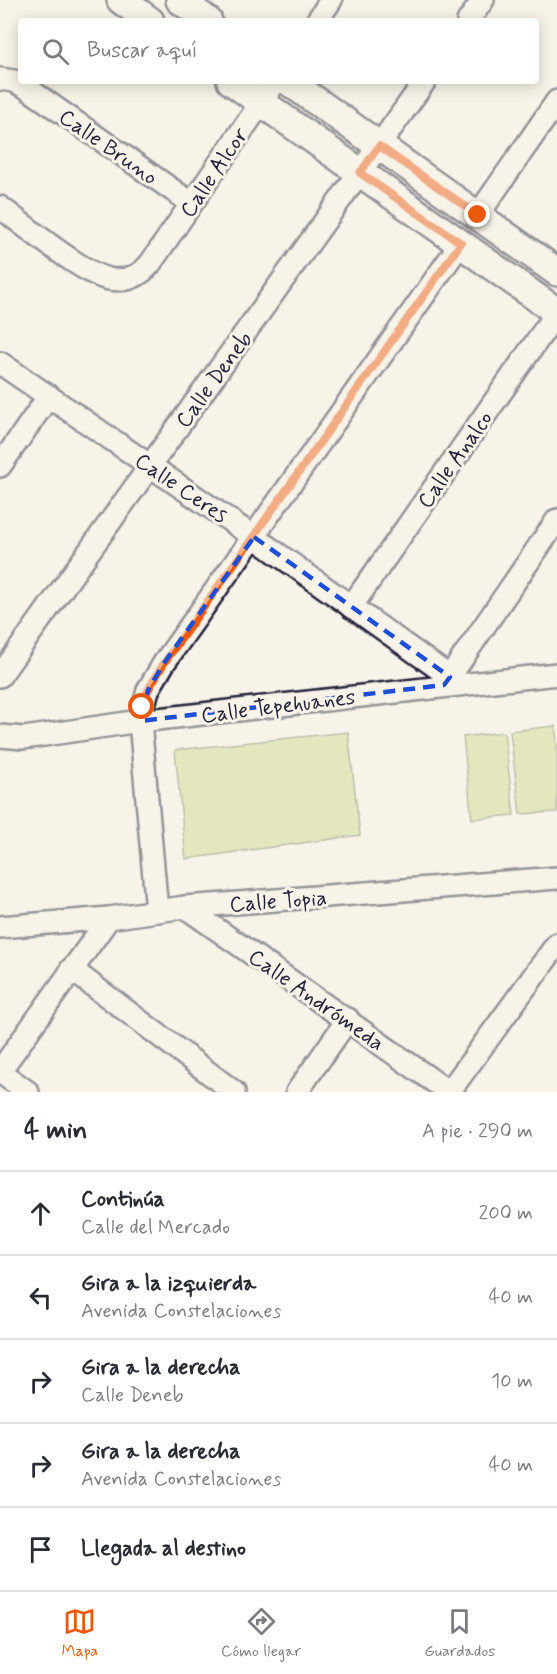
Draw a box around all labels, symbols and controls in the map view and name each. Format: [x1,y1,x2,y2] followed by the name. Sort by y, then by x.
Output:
[18,18,539,84] search box
[39,35,72,68] icon: search
[87,37,198,65] text: Buscar aquí
[53,103,163,192] street label: Calle Bruno
[174,122,255,224] street label: Calle Alcor
[464,201,490,227] route end
[170,326,259,434] street label: Calle Deneb
[412,406,500,514] street label: Calle Analco
[129,447,233,530] street label: Calle Ceres
[200,684,357,730] street label: Calle Tepehuanes
[128,693,154,719] route start
[229,885,328,919] street label: Calle Topia
[242,943,389,1058] street label: Calle Andrómeda
[24,1114,87,1148] text: 4 min
[422,1118,533,1145] text: A pie · 290 m
[81,1186,165,1214] text: Continúa
[24,1197,57,1230] icon: ahead
[478,1200,533,1227] text: 200 m
[81,1214,230,1241] text: Calle del Mercado
[81,1270,256,1298] text: Gira a la izquierda
[24,1281,57,1314] icon: left
[489,1284,533,1311] text: 40 m
[81,1298,281,1325] text: Avenida Constelaciones
[81,1354,241,1382] text: Gira a la derecha
[24,1365,57,1398] icon: right
[491,1368,533,1395] text: 10 m
[81,1382,183,1409] text: Calle Deneb
[81,1438,241,1466] text: Gira a la derecha
[24,1449,57,1482] icon: right
[489,1452,533,1479] text: 40 m
[81,1466,281,1493] text: Avenida Constelaciones
[24,1533,57,1566] icon: arrive
[81,1535,246,1563] text: Llegada al destino
[62,1605,98,1662] tab: Mapa
[221,1605,301,1662] tab: Cómo llegar
[424,1605,495,1662] tab: Guardados

